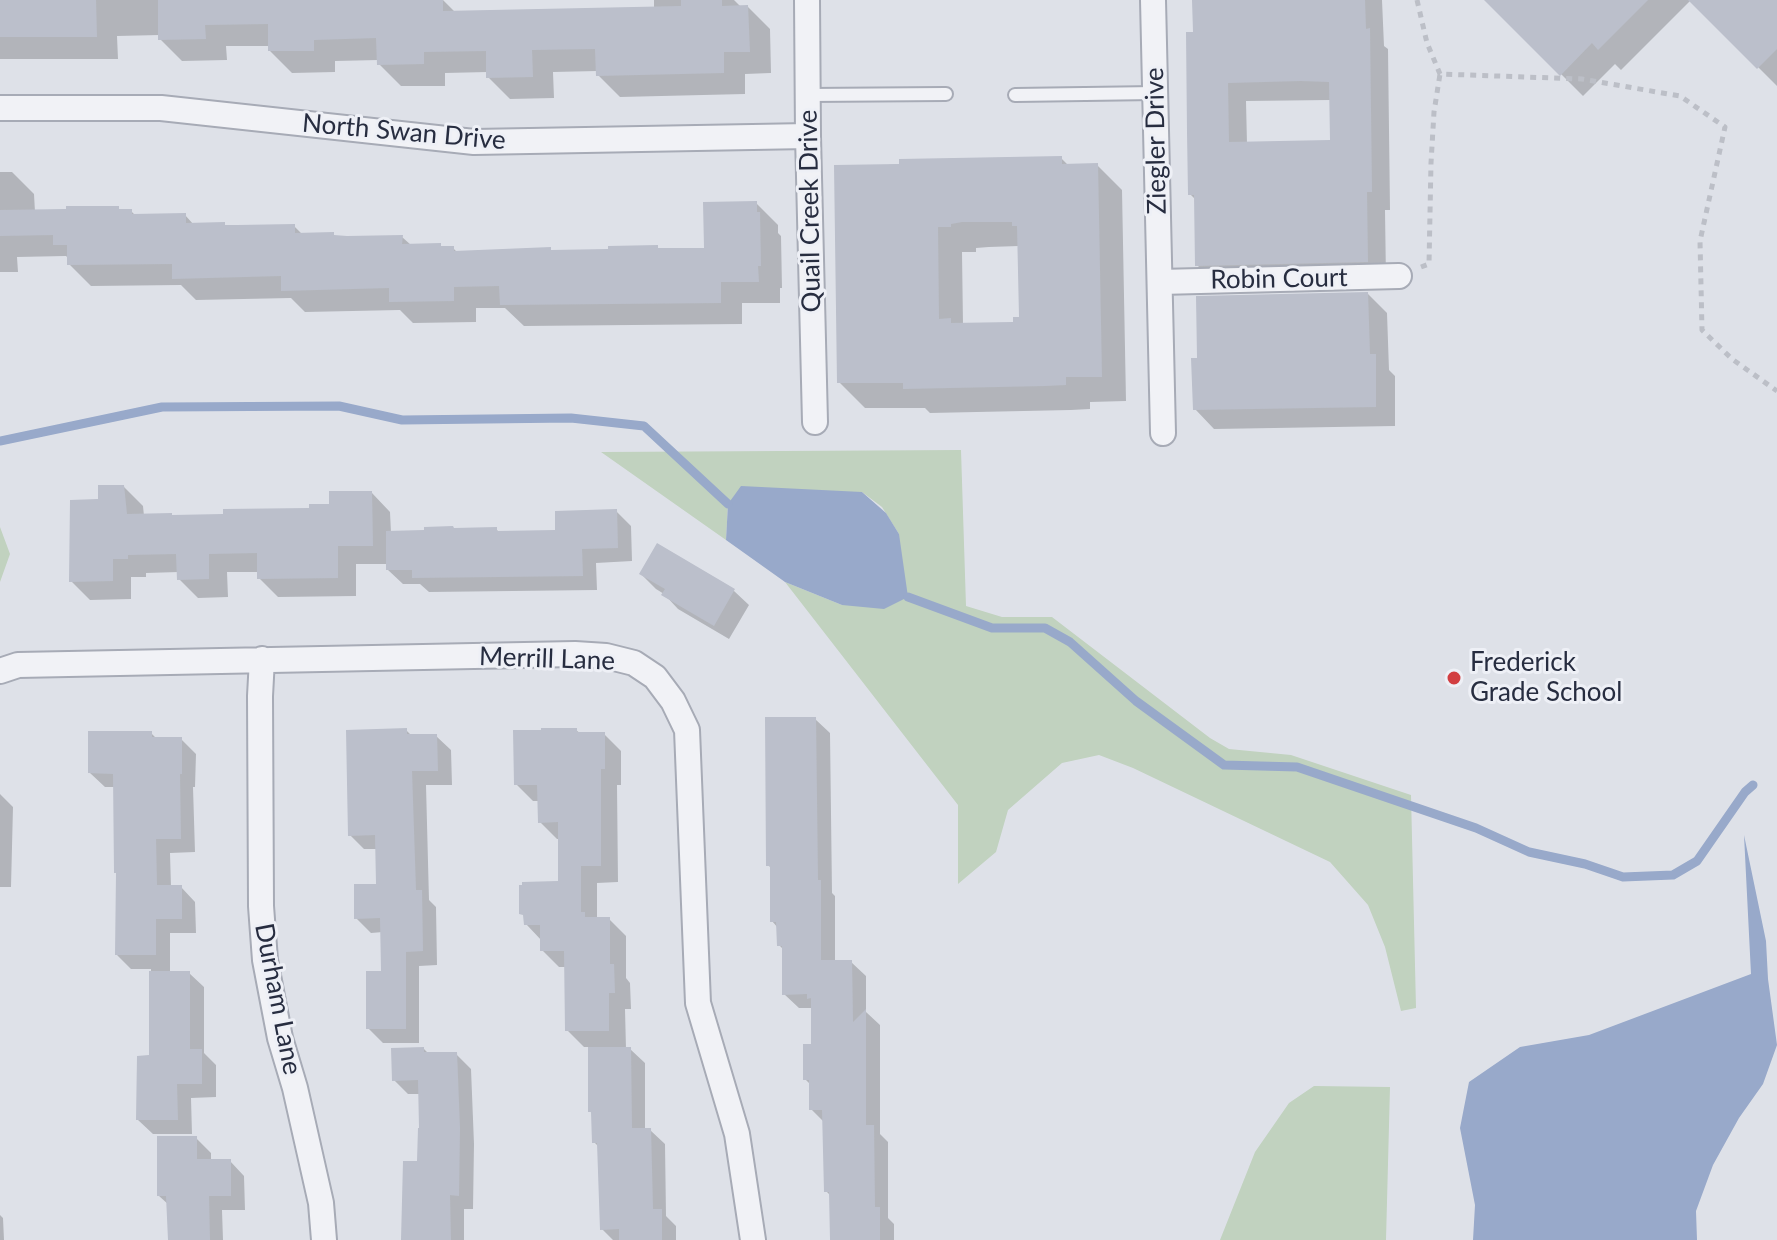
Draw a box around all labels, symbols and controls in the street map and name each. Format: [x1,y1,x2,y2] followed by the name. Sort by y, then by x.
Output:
[1139,67,1173,215] street label: Ziegler Drive
[301,108,507,156] street label: North Swan Drive
[793,109,827,313] street label: Quail Creek Drive
[1210,262,1348,296] street label: Robin Court
[478,641,616,677] street label: Merrill Lane
[1470,647,1622,708] place label: Frederick Grade School
[1445,669,1463,687] marker: Frederick Grade School
[248,921,308,1077] street label: Durham Lane

